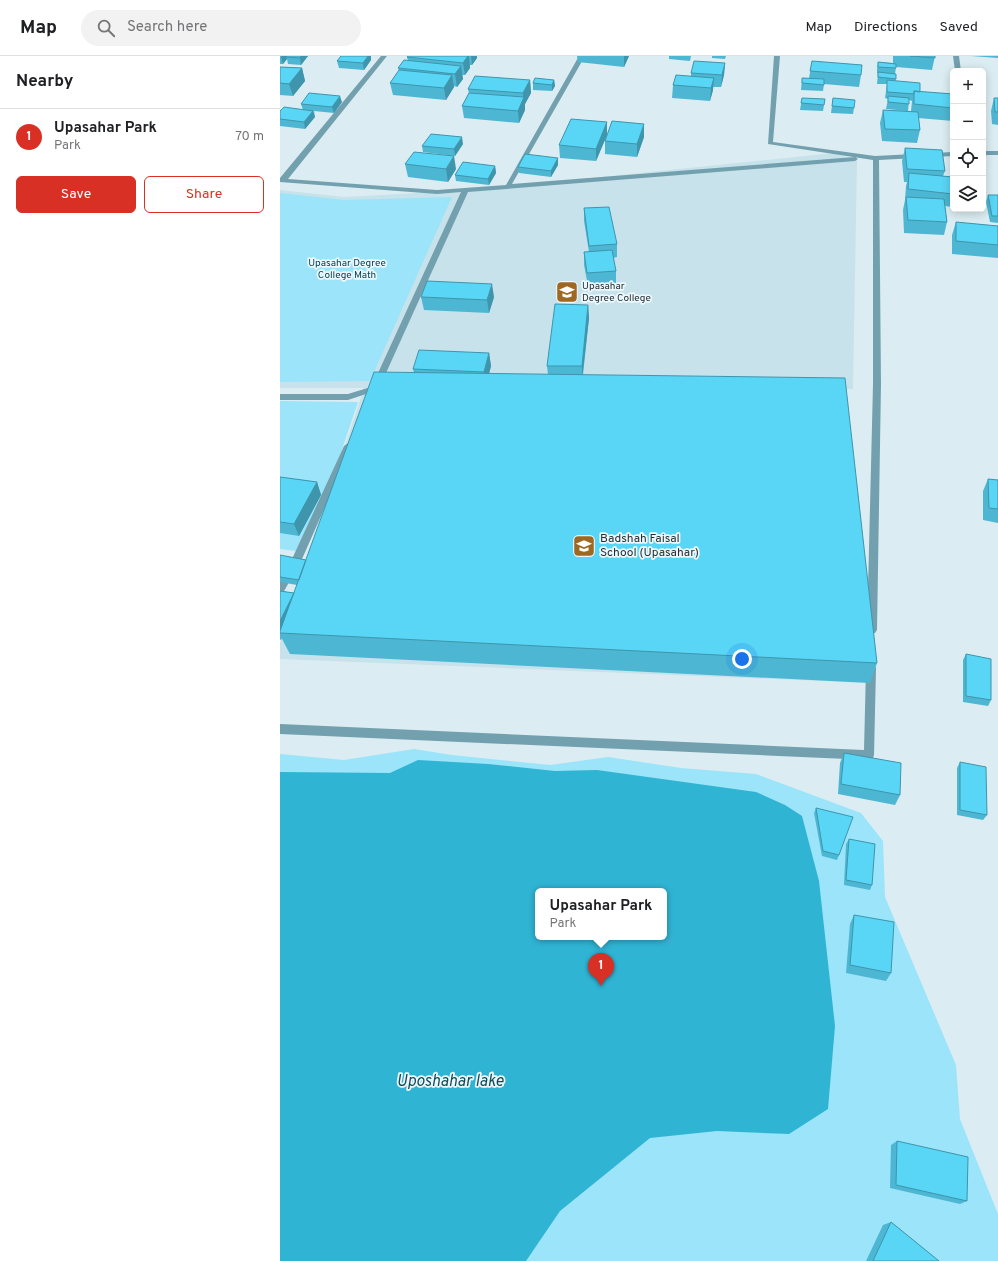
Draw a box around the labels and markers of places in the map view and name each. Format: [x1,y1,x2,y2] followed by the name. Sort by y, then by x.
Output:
[554,279,580,305] school or university icon: Upasahar Degree College
[582,280,651,305] place label: Upasahar Degree College
[600,531,699,561] place label: Badshah Faisal School (Upasahar)
[571,533,597,559] school or university icon: Badshah Faisal School (Upasahar)
[588,953,614,986] pin: 1

